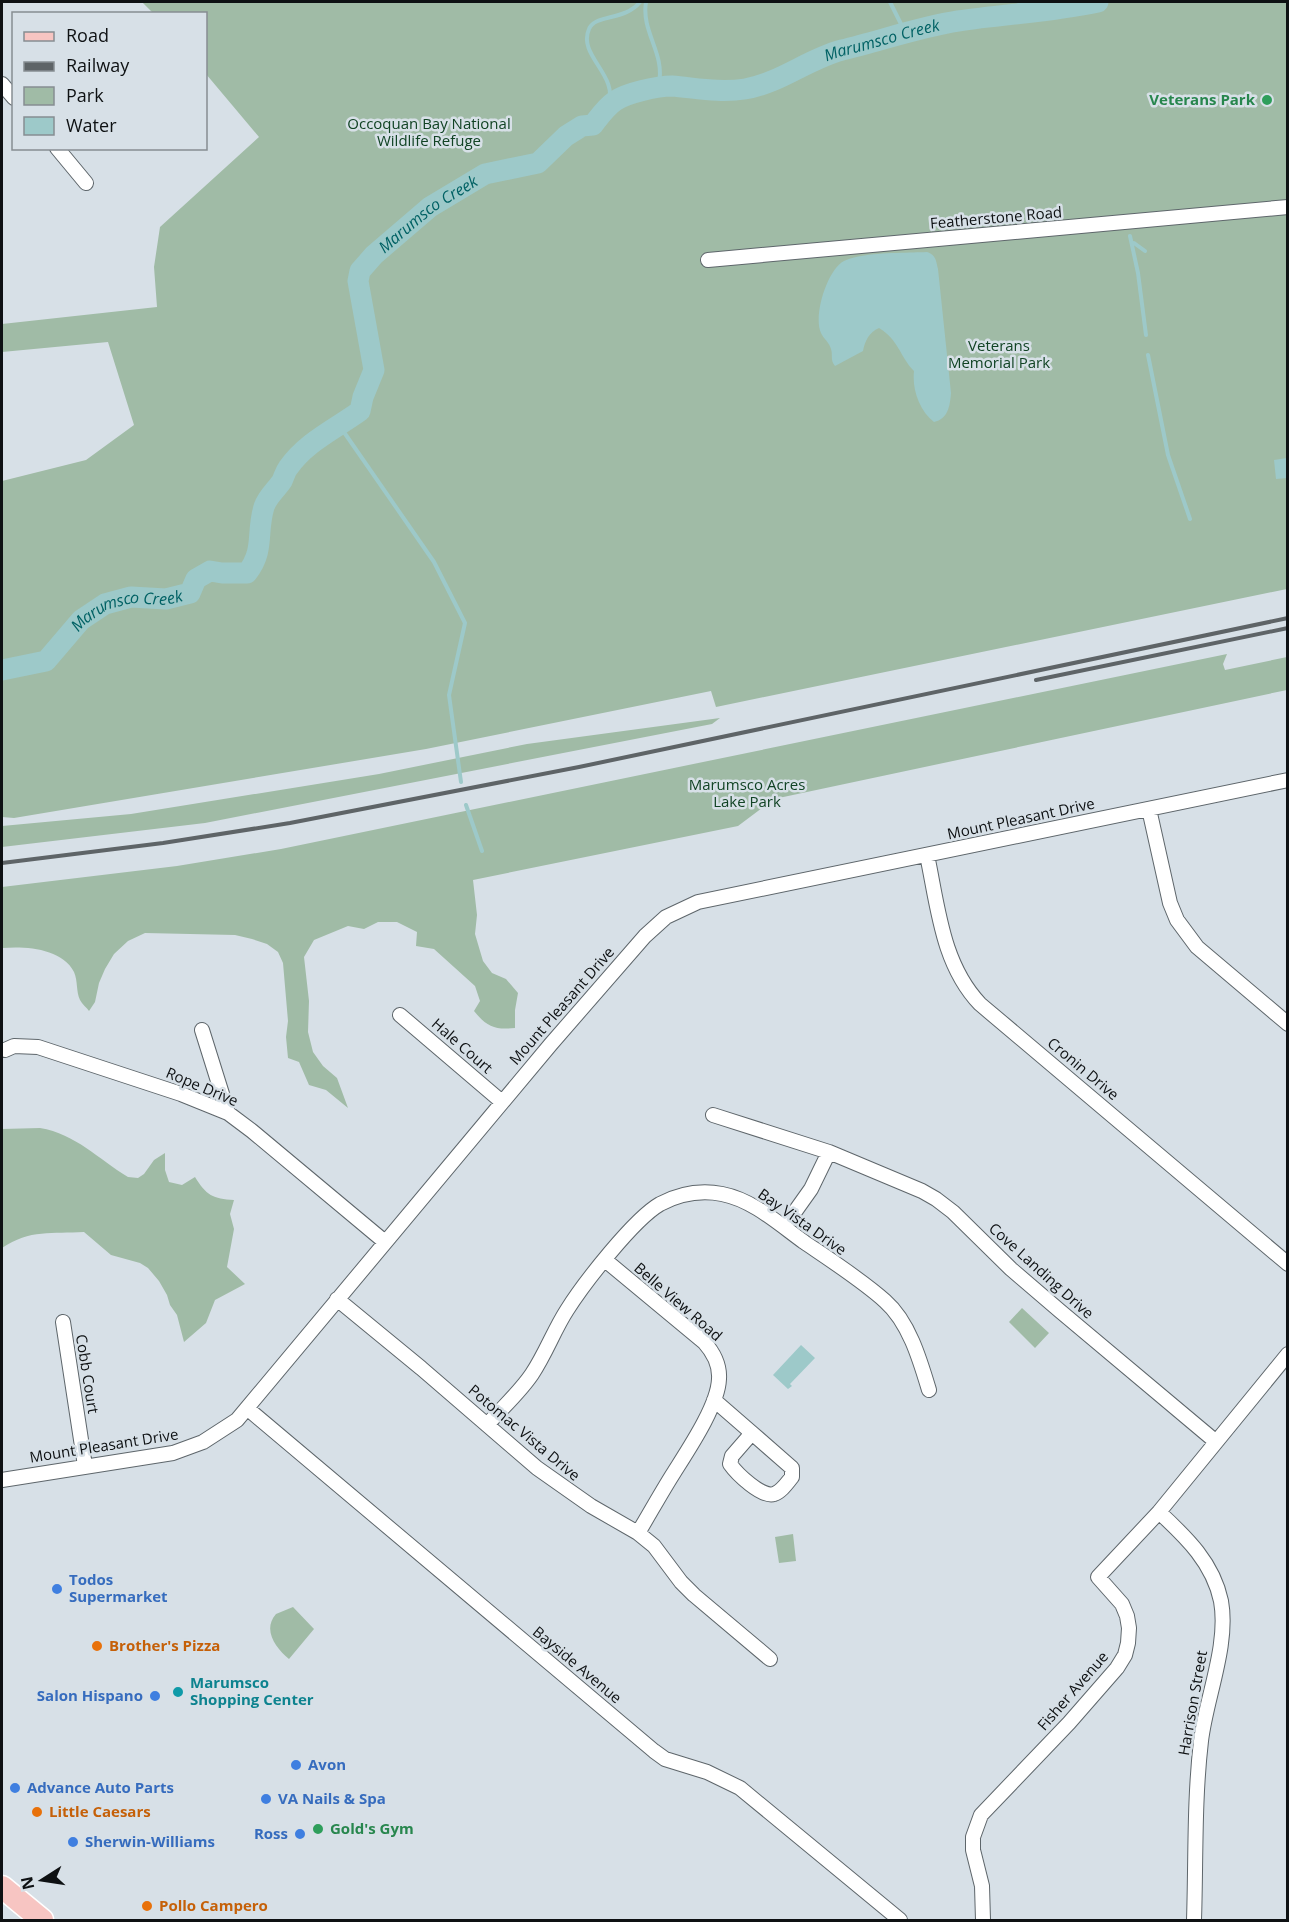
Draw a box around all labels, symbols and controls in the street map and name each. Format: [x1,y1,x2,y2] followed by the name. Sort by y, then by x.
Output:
[12,12,207,150] legend
[821,13,943,66] water label: Marumsco Creek
[66,23,109,47] text: Road
[66,53,130,77] text: Railway
[66,83,104,107] text: Park
[1149,89,1256,109] place label: Veterans Park
[1260,93,1274,107] marker: Veterans Park
[66,113,117,137] text: Water
[347,113,511,150] park label: Occoquan Bay National Wildlife Refuge
[373,169,483,258] water label: Marumsco Creek
[929,201,1063,233] street label: Featherstone Road
[948,335,1050,372] park label: Veterans Memorial Park
[65,584,186,636] water label: Marumsco Creek
[689,774,805,811] park label: Marumsco Acres Lake Park
[945,793,1096,843] street label: Mount Pleasant Drive
[504,942,618,1069] street label: Mount Pleasant Drive
[428,1013,497,1077] street label: Hale Court
[1044,1032,1124,1104] street label: Cronin Drive
[163,1062,242,1110] street label: Rope Drive
[754,1183,851,1259] street label: Bay Vista Drive
[985,1218,1098,1323] street label: Cove Landing Drive
[630,1257,727,1345] street label: Belle View Road
[72,1333,104,1415] street label: Cobb Court
[465,1380,585,1485] street label: Potomac Vista Drive
[28,1423,180,1467] street label: Mount Pleasant Drive
[69,1569,168,1606] place label: Todos Supermarket
[50,1582,64,1596] marker: Todos Supermarket
[529,1621,626,1707] street label: Bayside Avenue
[109,1635,220,1655] place label: Brother's Pizza
[90,1639,104,1653] marker: Brother's Pizza
[1032,1647,1112,1734] street label: Fisher Avenue
[1173,1649,1211,1757] street label: Harrison Street
[190,1672,314,1709] place label: Marumsco Shopping Center
[37,1685,143,1705] place label: Salon Hispano
[171,1685,185,1699] marker: Marumsco Shopping Center
[148,1689,162,1703] marker: Salon Hispano
[308,1754,346,1774] place label: Avon
[289,1758,303,1772] marker: Avon
[27,1777,174,1797] place label: Advance Auto Parts
[8,1781,22,1795] marker: Advance Auto Parts
[278,1788,386,1808] place label: VA Nails & Spa
[259,1792,273,1806] marker: VA Nails & Spa
[49,1801,151,1821] place label: Little Caesars
[30,1805,44,1819] marker: Little Caesars
[330,1818,414,1838] place label: Gold's Gym
[311,1822,325,1836] marker: Gold's Gym
[254,1823,288,1843] place label: Ross
[293,1827,307,1841] marker: Ross
[85,1831,215,1851] place label: Sherwin-Williams
[66,1835,80,1849] marker: Sherwin-Williams
[12,1850,72,1910] north arrow
[15,1874,39,1892] text: N
[159,1895,268,1915] place label: Pollo Campero
[140,1899,154,1913] marker: Pollo Campero

